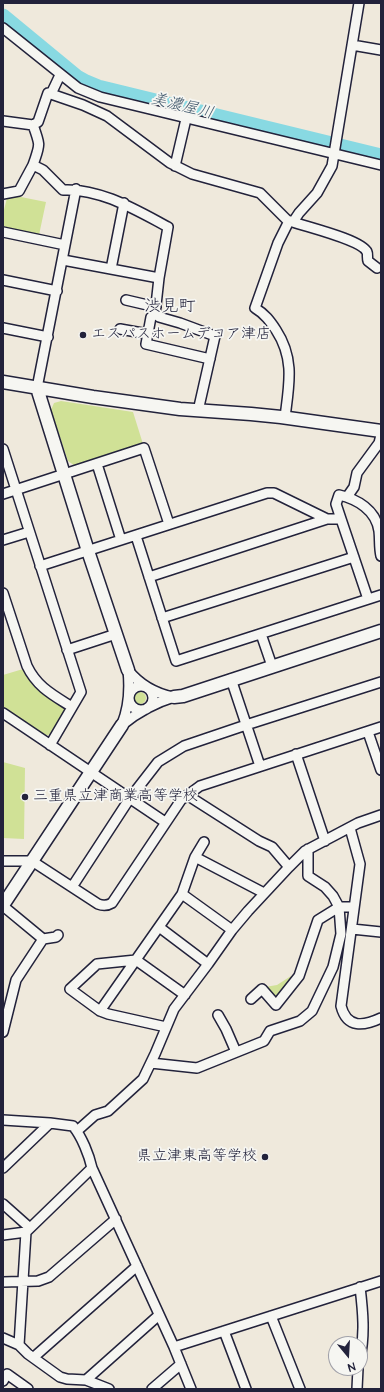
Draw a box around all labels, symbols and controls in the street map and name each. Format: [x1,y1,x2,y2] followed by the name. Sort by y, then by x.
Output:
[149,90,215,124] water label: 美濃屋川
[145,297,195,317] district label: 渋見町
[91,326,271,344] place label: エスパスホームデコア津店
[78,330,88,340] marker: エスパスホームデコア津店
[33,788,198,806] place label: 三重県立津商業高等学校
[20,792,30,802] marker: 三重県立津商業高等学校
[137,1148,257,1166] place label: 県立津東高等学校
[260,1152,270,1162] marker: 県立津東高等学校
[328,1336,368,1376] north arrow
[346,1359,357,1375] text: N

